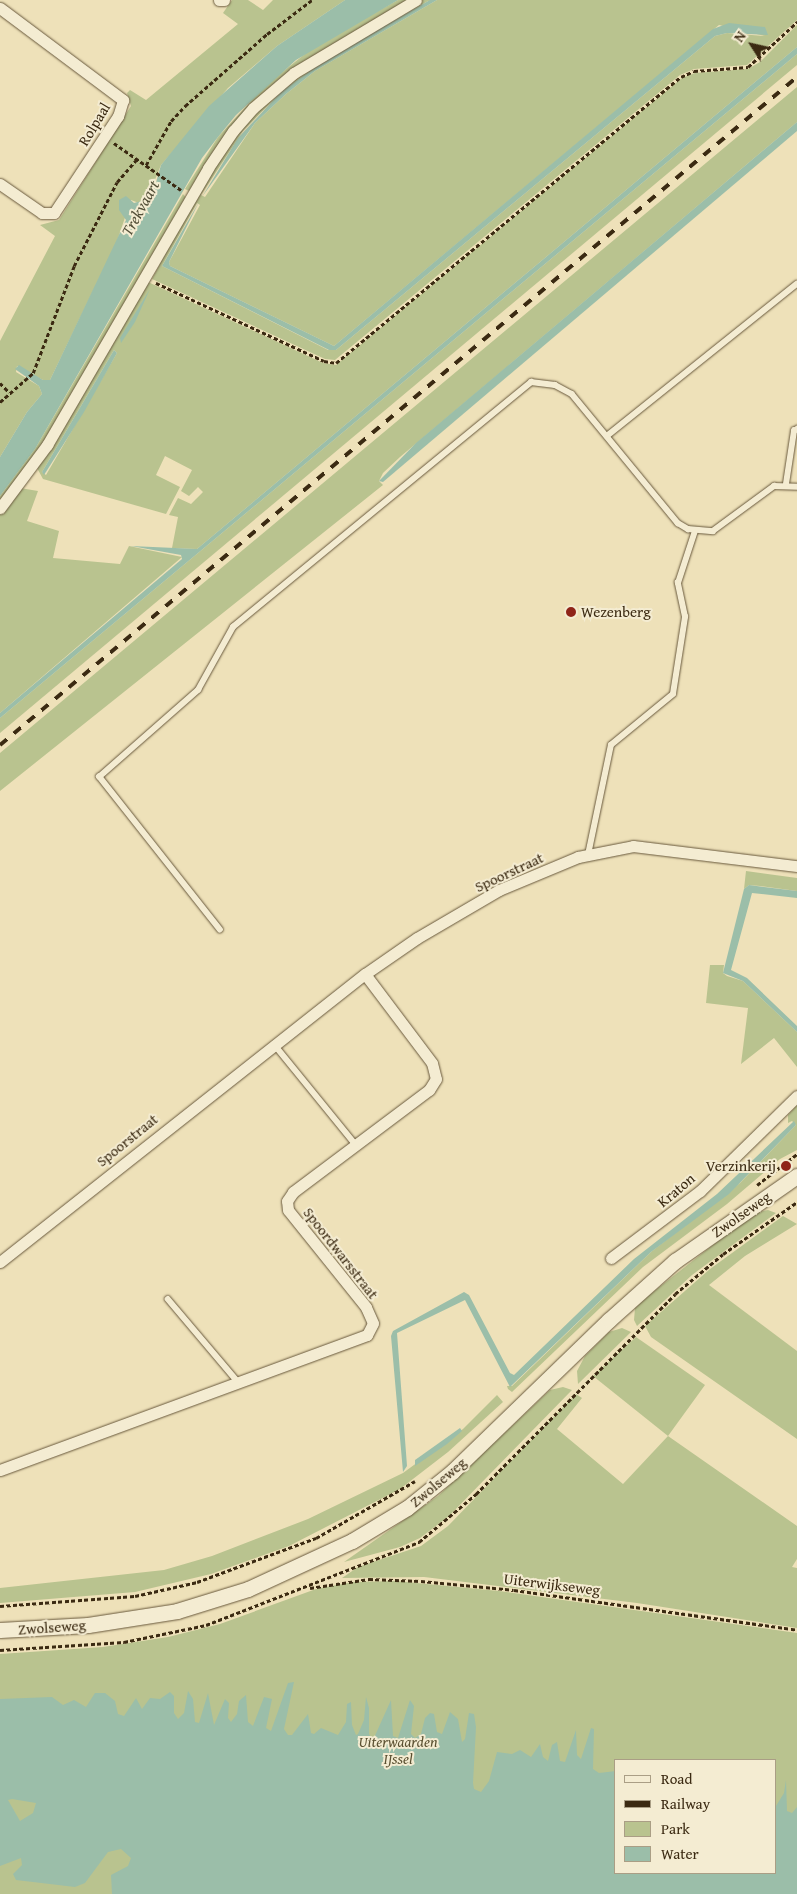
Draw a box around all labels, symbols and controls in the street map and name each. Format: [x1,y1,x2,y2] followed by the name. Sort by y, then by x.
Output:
[727,20,777,70] north arrow
[729,27,751,46] text: N
[74,99,114,149] street label: Rolpaal
[117,177,163,239] water label: Trekvaart
[581,603,651,621] place label: Wezenberg
[565,606,577,618] marker: Wezenberg
[472,848,546,896] street label: Spoorstraat
[93,1110,161,1170] street label: Spoorstraat
[706,1157,776,1175] place label: Verzinkerij
[780,1160,792,1172] marker: Verzinkerij
[654,1169,698,1211] street label: Kraton
[708,1187,774,1241] street label: Zwolseweg
[300,1204,382,1302] street label: Spoordwarsstraat
[406,1453,470,1511] street label: Zwolseweg
[503,1569,601,1599] street label: Uiterwijkseweg
[17,1616,87,1638] street label: Zwolseweg
[358,1732,438,1767] park label: Uiterwaarden IJssel
[614,1759,777,1874] legend
[661,1768,692,1789] text: Road
[661,1793,710,1814] text: Railway
[661,1818,690,1839] text: Park
[661,1843,699,1864] text: Water

